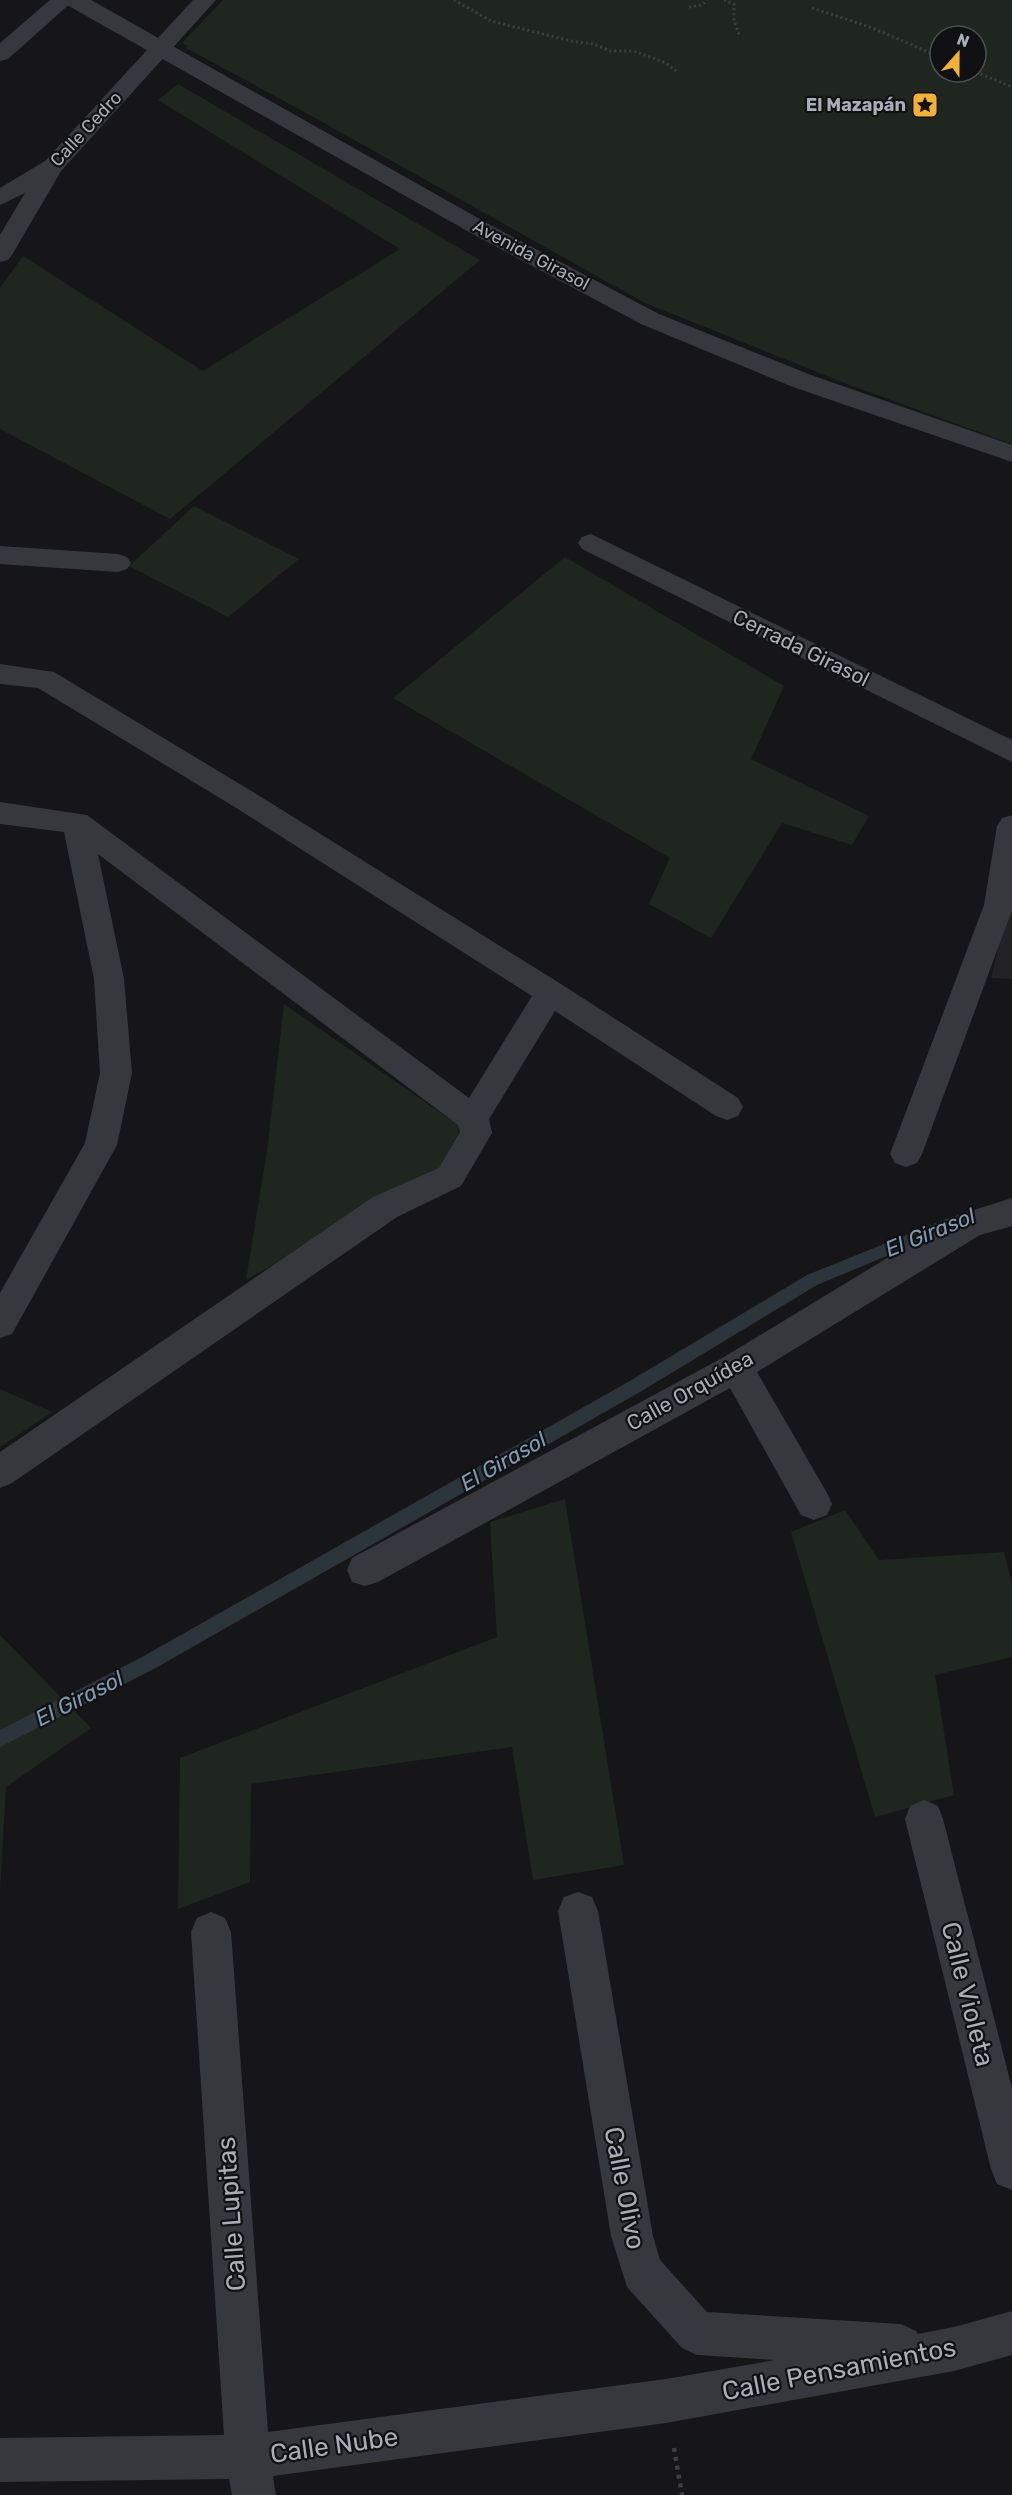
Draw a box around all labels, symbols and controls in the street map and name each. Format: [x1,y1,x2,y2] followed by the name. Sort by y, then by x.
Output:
[928,24,988,84] north arrow
[954,30,972,51] text: N
[46,87,126,171] street label: Calle Cedro
[910,90,940,120] place icon: El Mazapán
[806,94,906,116] place label: El Mazapán
[469,215,593,295] street label: Avenida Girasol
[729,604,874,691] street label: Cerrada Girasol
[881,1202,980,1263] water label: El Girasol
[622,1346,757,1436] street label: Calle Orquídea
[455,1426,552,1497] water label: El Girasol
[31,1665,128,1732] water label: El Girasol
[935,1919,1000,2070] street label: Calle Violeta
[597,2124,652,2252] street label: Calle Olivo
[211,2136,252,2292] street label: Calle Lupitas
[720,2332,959,2407] street label: Calle Pensamientos
[268,2421,400,2470] street label: Calle Nube

